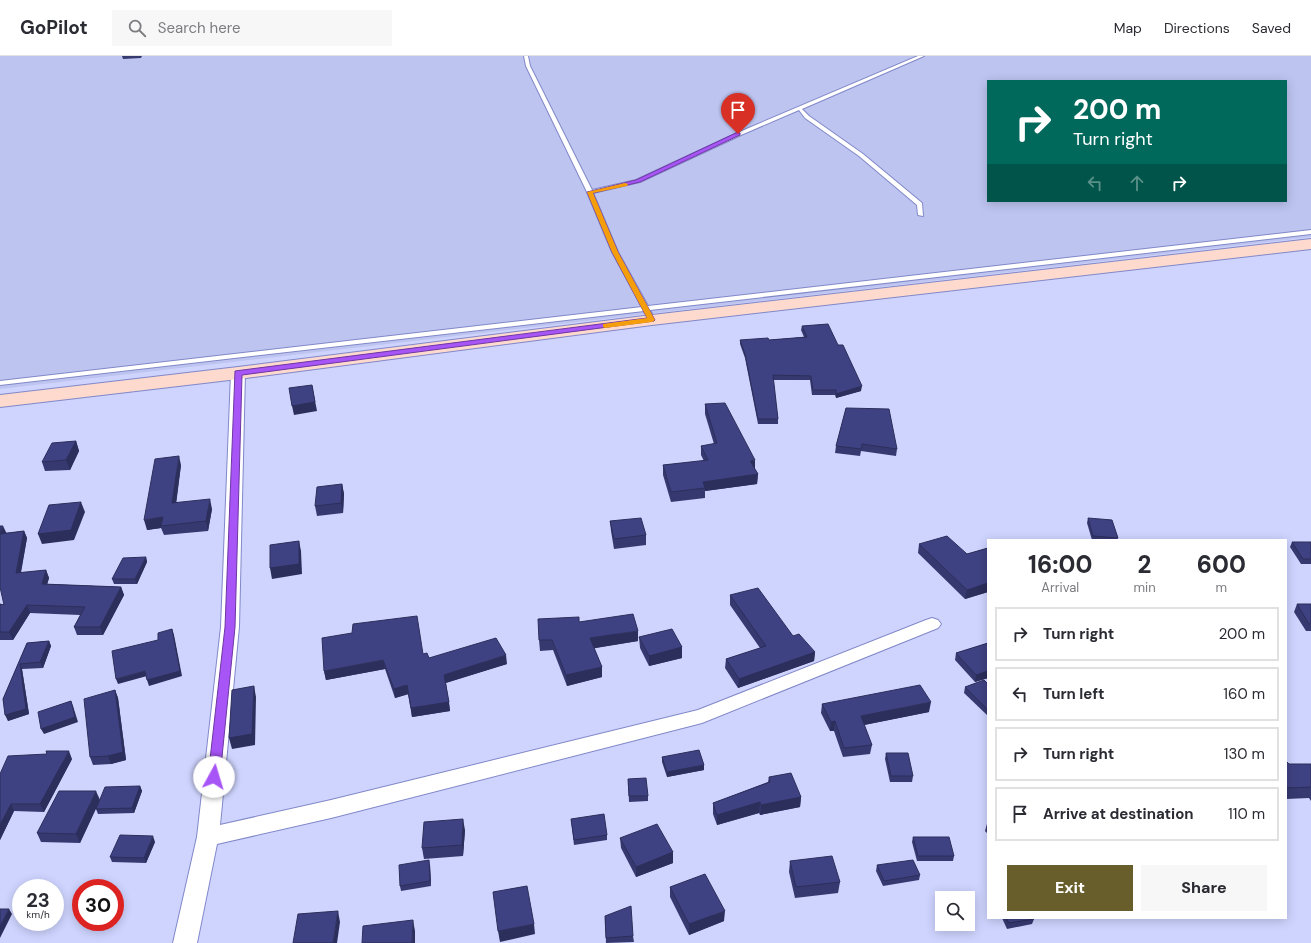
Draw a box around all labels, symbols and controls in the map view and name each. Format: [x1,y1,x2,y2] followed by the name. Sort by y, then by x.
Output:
[112,10,392,46] search box
[20,15,88,40] text: GoPilot
[126,17,148,39] icon: search
[158,18,241,38] text: Search here
[1114,19,1142,37] text: Map
[1164,19,1230,37] text: Directions
[1252,19,1291,37] text: Saved
[1073,91,1161,128] text: 200 m
[721,93,755,134] pin
[1007,96,1059,148] icon: right
[727,99,749,121] icon: arrive
[1073,127,1153,151] text: Turn right
[1084,172,1106,194] icon: left
[1126,172,1148,194] icon: ahead
[1168,172,1190,194] icon: right
[1028,549,1092,580] text: 16:00
[1138,549,1151,580] text: 2
[1197,549,1246,580] text: 600
[1041,579,1079,596] text: Arrival
[1133,579,1156,596] text: min
[1216,579,1227,596] text: m
[1009,623,1031,645] icon: right
[1043,624,1114,644] text: Turn right
[1219,624,1265,644] text: 200 m
[1009,683,1031,705] icon: left
[1043,684,1104,704] text: Turn left
[1223,684,1265,704] text: 160 m
[1009,743,1031,765] icon: right
[1043,744,1114,764] text: Turn right
[1224,744,1265,764] text: 130 m
[193,756,235,798] position arrow
[1009,803,1031,825] icon: arrive
[1043,804,1194,824] text: Arrive at destination
[1228,804,1265,824] text: 110 m
[1007,865,1133,911] button: Exit
[1141,865,1267,911] button: Share
[72,879,124,931] speed limit sign: 30
[26,887,50,913] text: 23
[935,891,975,931] map controls
[935,891,975,931] button: search
[26,908,50,921] text: km/h

